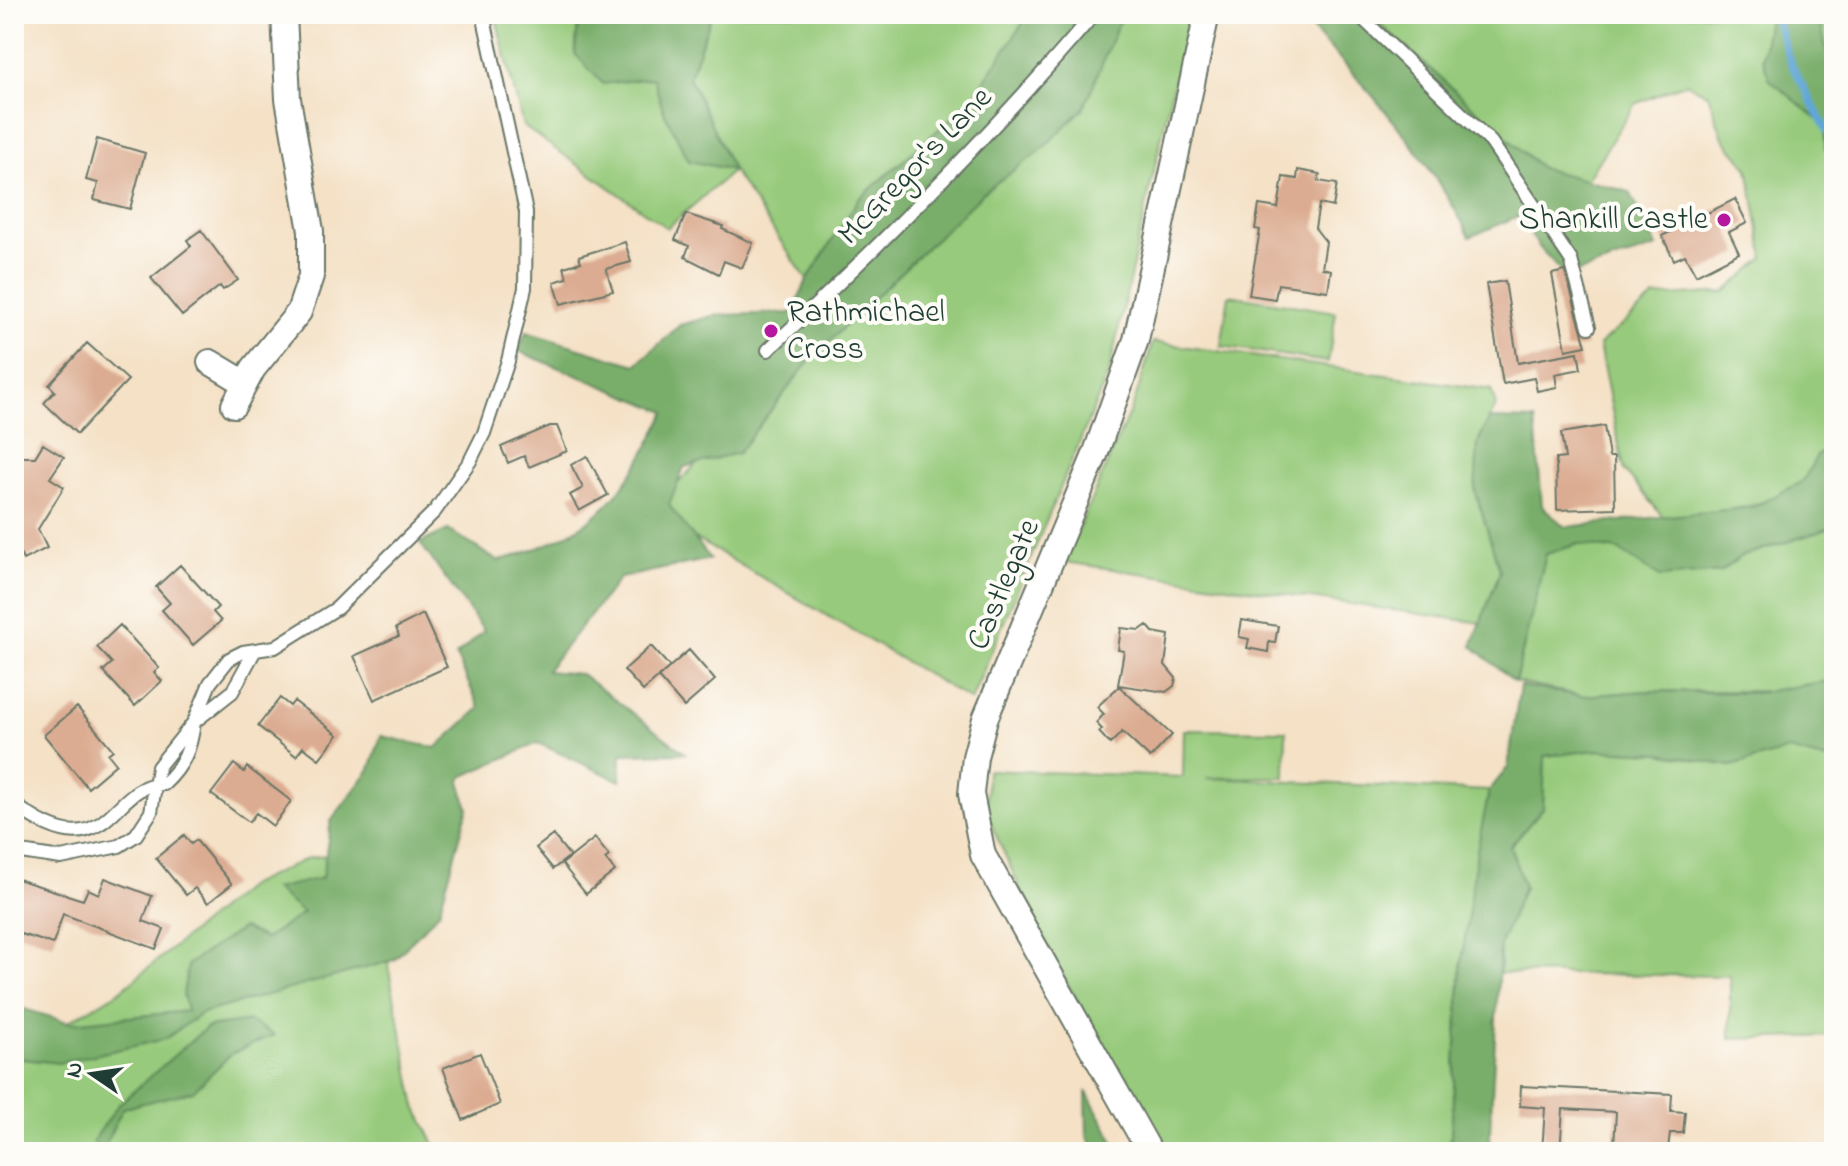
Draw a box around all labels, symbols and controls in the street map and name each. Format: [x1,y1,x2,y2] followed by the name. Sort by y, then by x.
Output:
[828,76,1005,257] street label: McGregor's Lane
[1519,197,1709,244] place label: Shankill Castle
[1715,211,1733,229] marker: Shankill Castle
[787,290,945,374] place label: Rathmichael Cross
[762,322,780,340] marker: Rathmichael Cross
[956,512,1054,658] street label: Castlegate
[52,1034,132,1114] north arrow
[58,1059,93,1081] text: N

